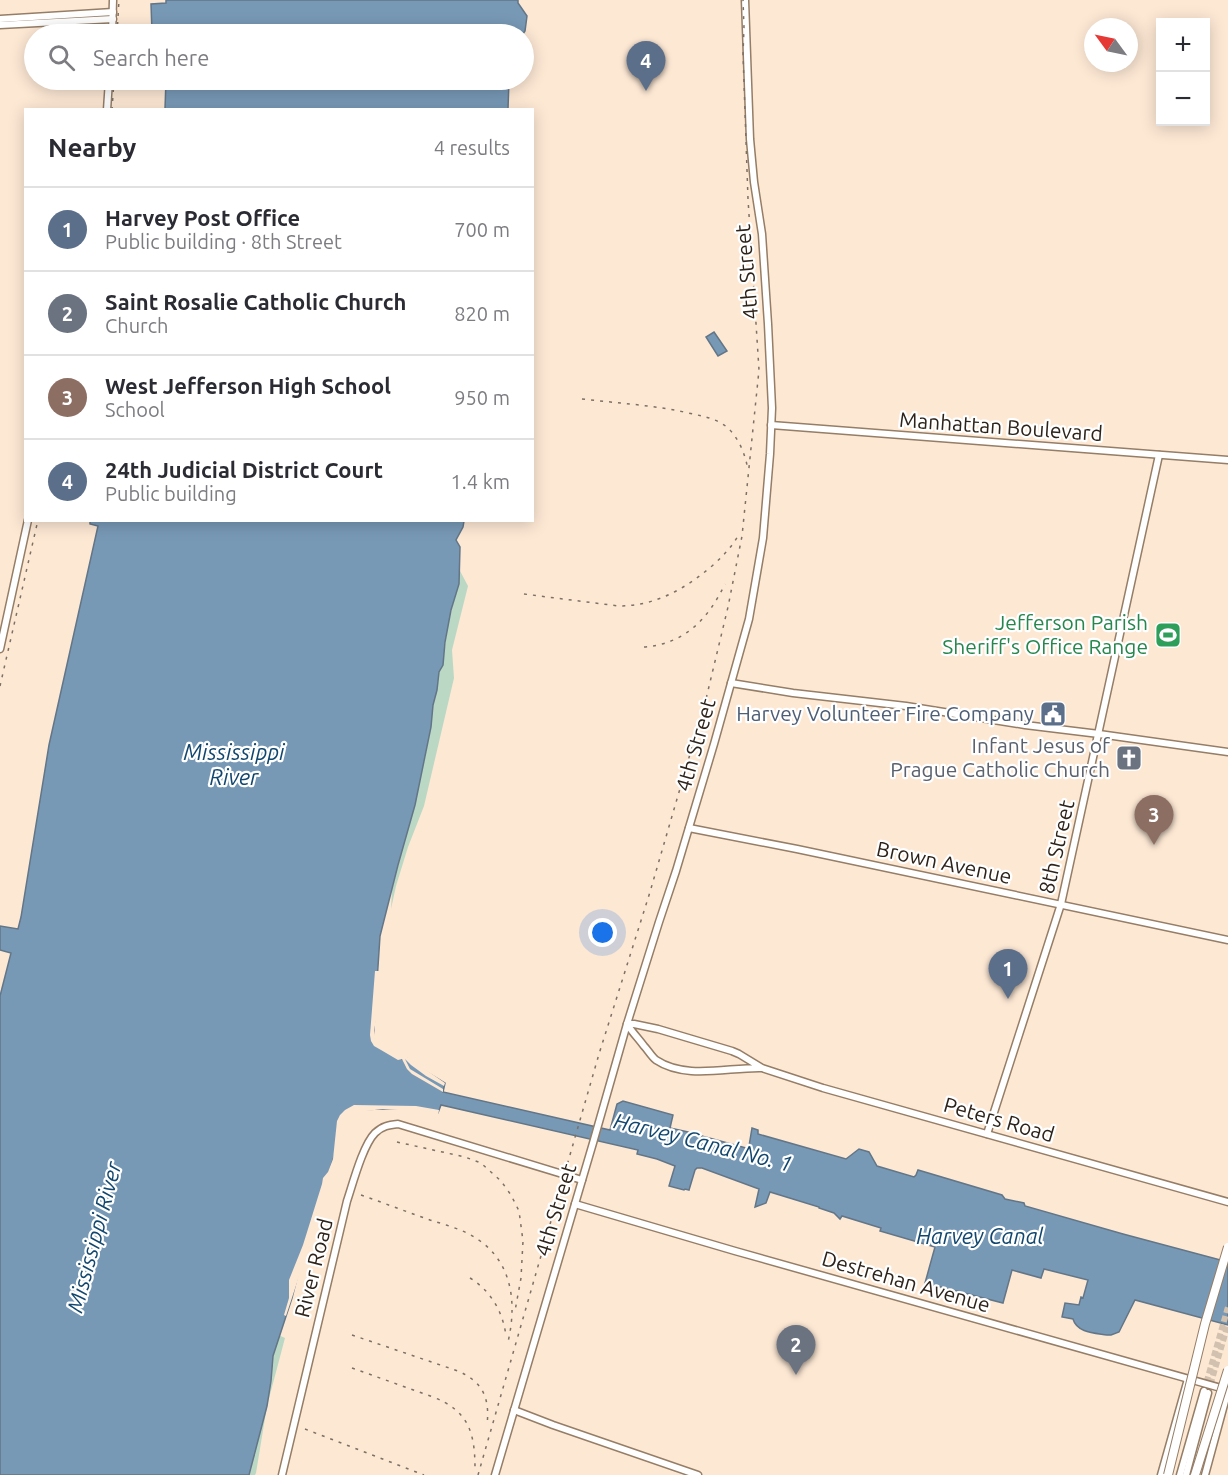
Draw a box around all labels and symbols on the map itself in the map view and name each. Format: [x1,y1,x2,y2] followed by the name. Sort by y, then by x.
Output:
[1084,18,1138,72] north arrow
[626,42,666,91] pin: 4
[730,223,762,321] street label: 4th Street
[899,407,1104,445] street label: Manhattan Boulevard
[942,610,1148,658] place label: Jefferson Parish Sheriff's Office Range
[1153,620,1183,650] sports icon: Jefferson Parish Sheriff's Office Range
[670,696,720,794] street label: 4th Street
[1038,699,1068,729] public building icon: Harvey Volunteer Fire Company
[736,701,1034,725] place label: Harvey Volunteer Fire Company
[890,733,1111,781] place label: Infant Jesus of Prague Catholic Church
[184,739,286,789] water label: Mississippi River
[1114,743,1144,773] church icon: Infant Jesus of Prague Catholic Church
[1134,796,1174,845] pin: 3
[1034,798,1078,896] street label: 8th Street
[875,836,1014,888] street label: Brown Avenue
[588,918,617,947] your location
[988,950,1028,999] pin: 1
[941,1092,1057,1146] street label: Peters Road
[611,1107,795,1176] water label: Harvey Canal No. 1
[61,1158,126,1315] water label: Mississippi River
[530,1161,580,1259] street label: 4th Street
[289,1216,337,1320] street label: River Road
[916,1223,1044,1248] water label: Harvey Canal
[820,1246,993,1317] street label: Destrehan Avenue
[776,1326,816,1375] pin: 2

